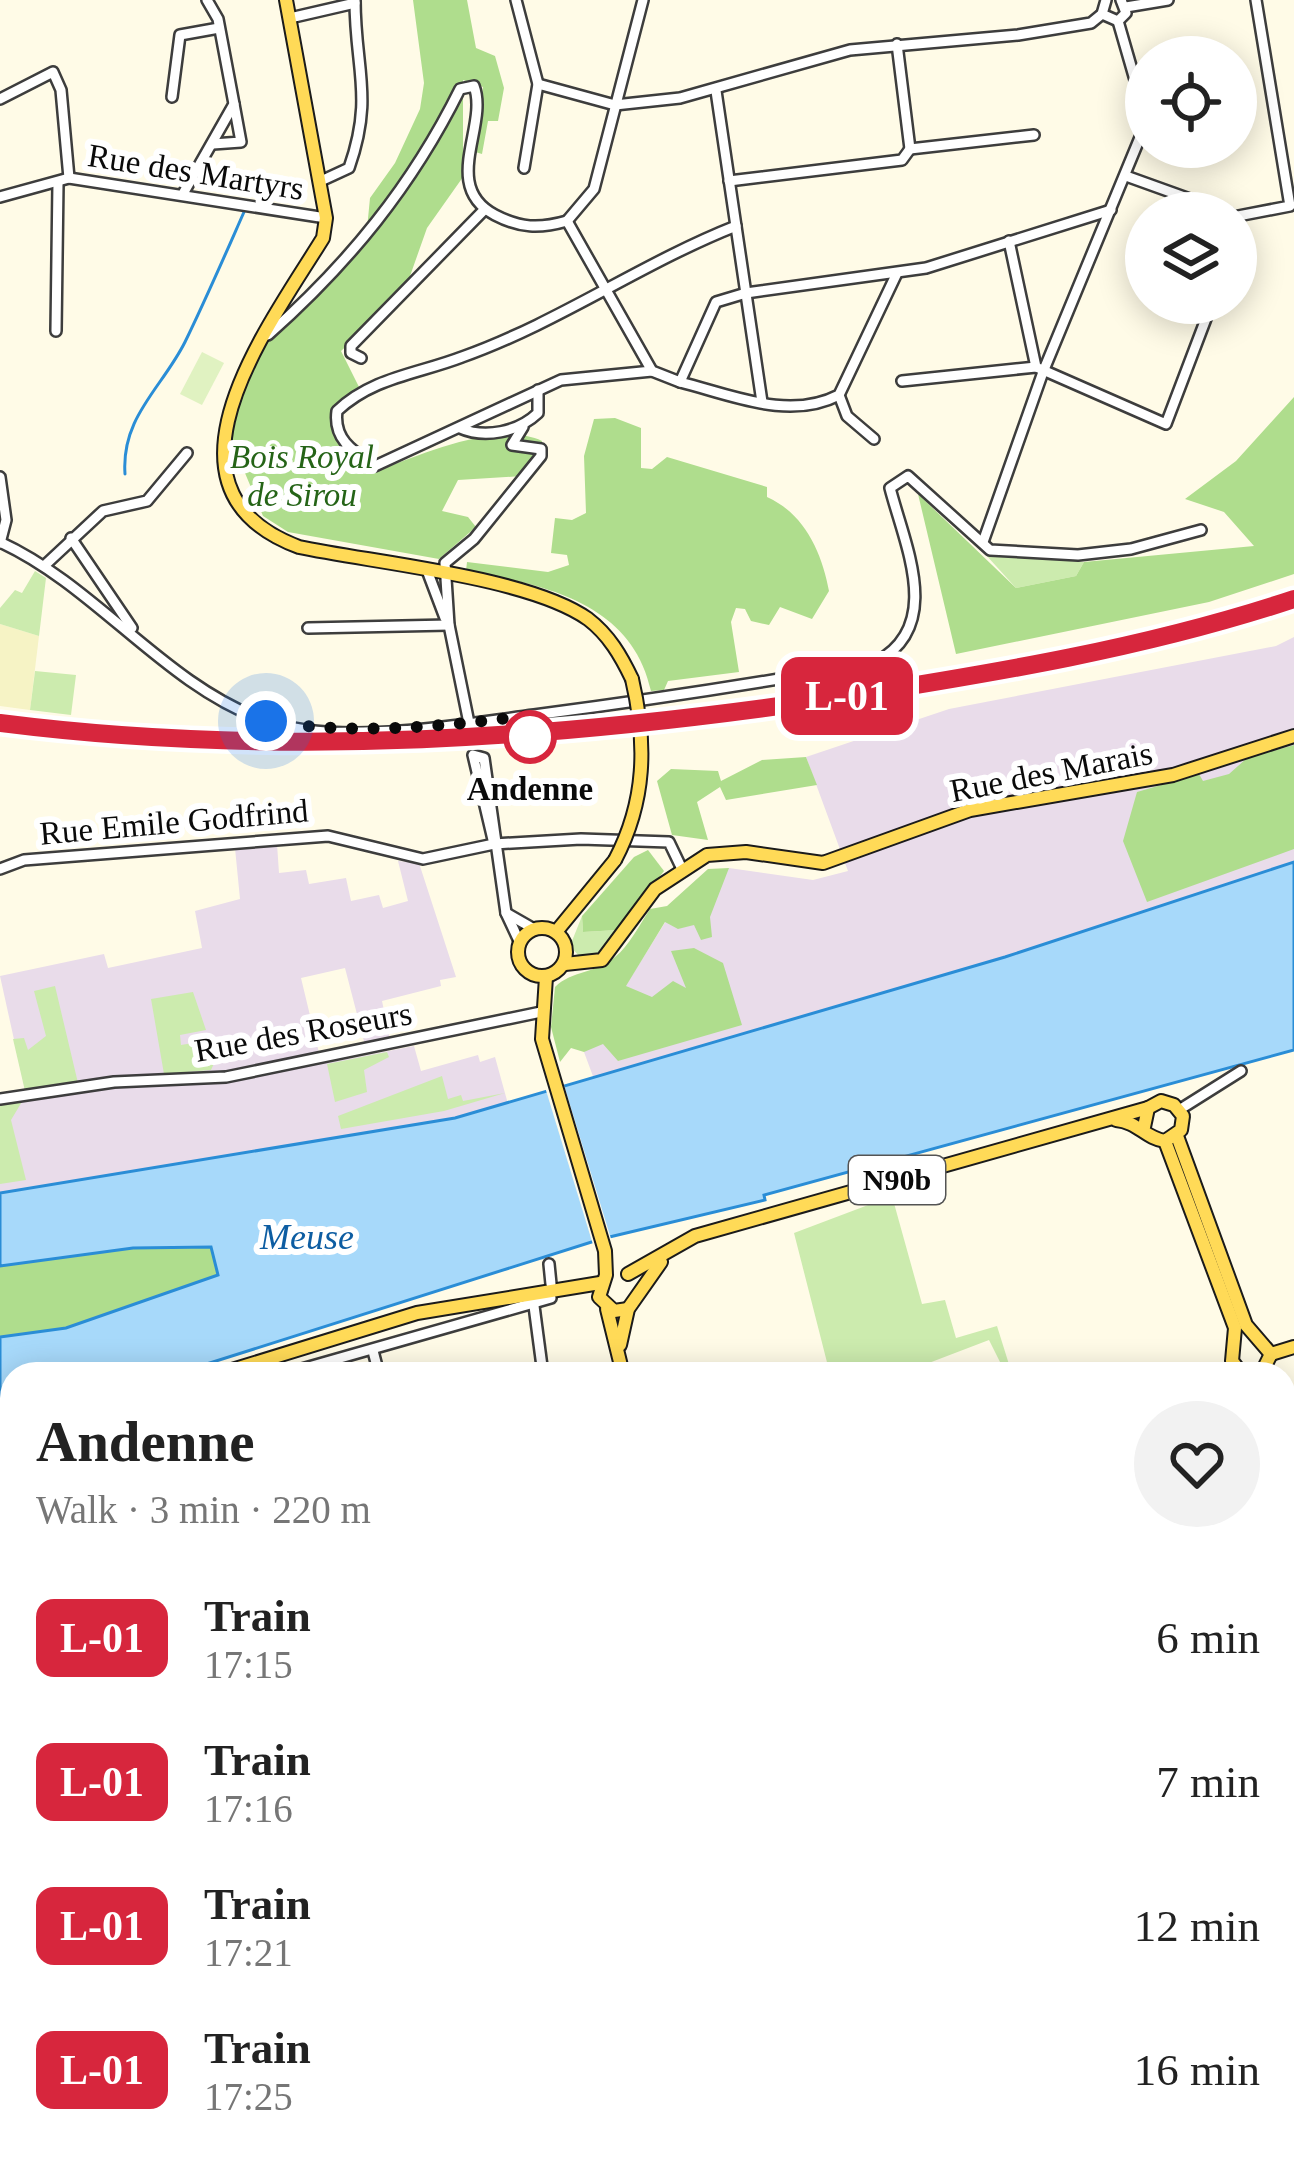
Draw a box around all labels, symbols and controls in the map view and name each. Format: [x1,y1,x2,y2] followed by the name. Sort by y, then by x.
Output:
[1125,36,1257,324] map controls
[1125,36,1257,168] button: locate
[85,137,306,207] street label: Rue des Martyrs
[1125,192,1257,324] button: layers
[230,439,374,513] park label: Bois Royal de Sirou
[763,657,931,735] line badge: L-01
[805,673,889,719] text: L-01
[236,691,296,751] your location
[505,712,555,762] marker: Andenne
[947,735,1155,809] street label: Rue des Marais
[467,771,593,807] place label: Andenne
[38,792,310,852] street label: Rue Emile Godfrind
[192,995,415,1069] street label: Rue des Roseurs
[849,1156,945,1204] road number: N90b
[259,1217,354,1257] water label: Meuse
[1134,1401,1260,1527] button: heart
[36,1410,255,1473] text: Andenne
[36,1488,371,1531] text: Walk · 3 min · 220 m
[204,1591,311,1641] text: Train
[1156,1613,1260,1663] text: 6 min
[60,1615,144,1661] text: L-01
[204,1643,293,1686] text: 17:15
[204,1735,311,1785] text: Train
[1156,1757,1260,1807] text: 7 min
[60,1759,144,1805] text: L-01
[204,1787,293,1830] text: 17:16
[204,1879,311,1929] text: Train
[1134,1901,1260,1951] text: 12 min
[60,1903,144,1949] text: L-01
[204,1931,293,1974] text: 17:21
[204,2023,311,2073] text: Train
[1134,2045,1260,2095] text: 16 min
[60,2047,144,2093] text: L-01
[204,2075,293,2118] text: 17:25

